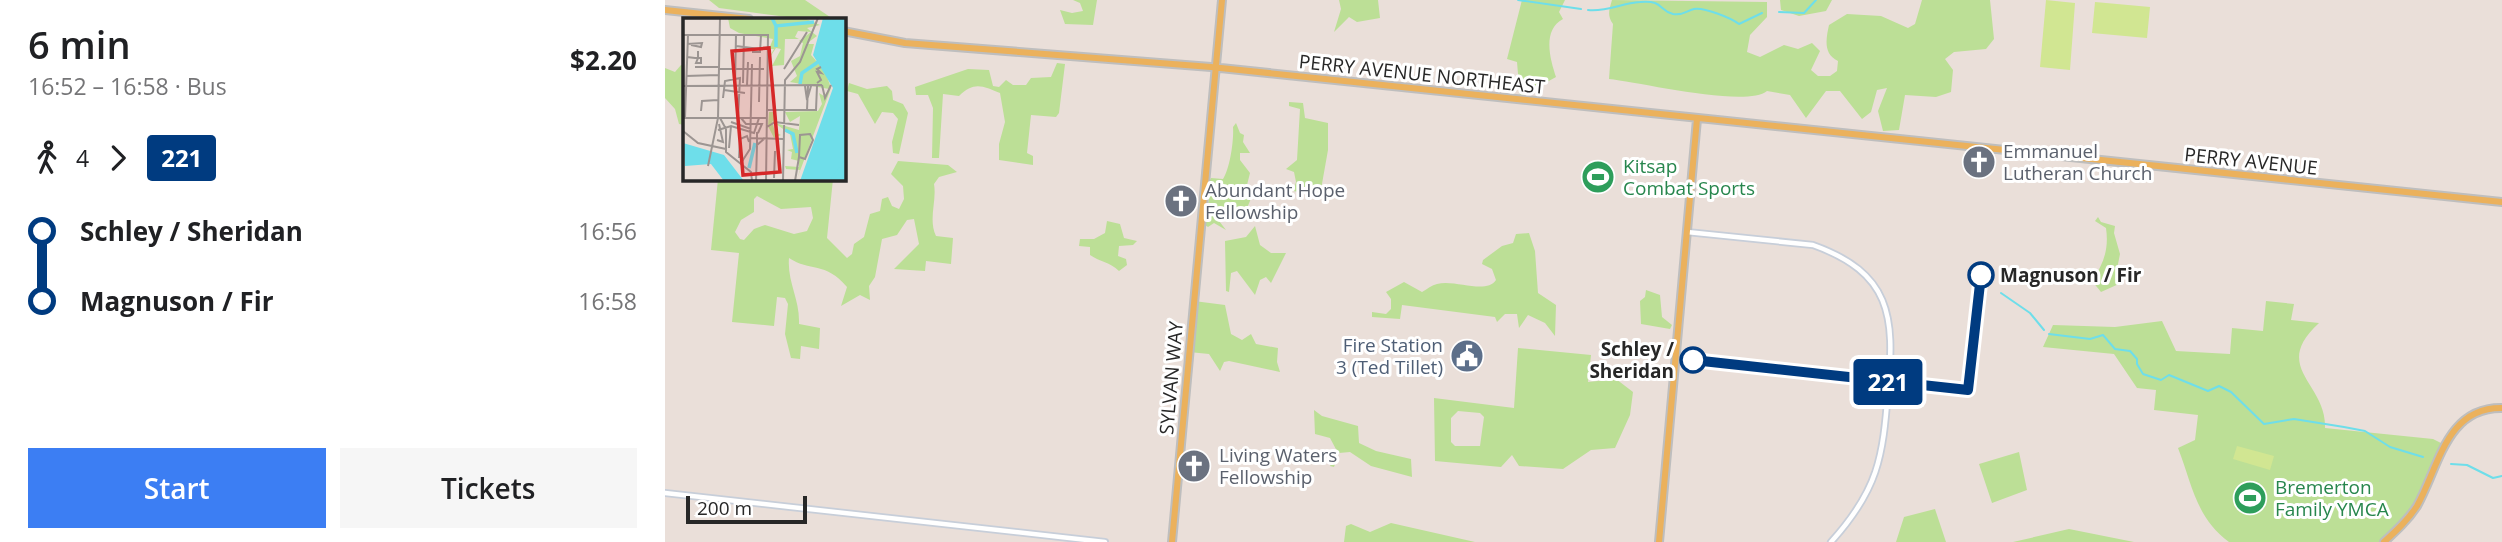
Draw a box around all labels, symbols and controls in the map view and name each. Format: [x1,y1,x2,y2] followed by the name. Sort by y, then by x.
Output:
[28,18,131,70] text: 6 min
[683,18,845,180] inset map
[570,42,637,78] text: $2.20
[1298,48,1547,100] street label: PERRY AVENUE NORTHEAST
[28,70,227,102] text: 16:52 – 16:58 · Bus
[2003,138,2152,186] place label: Emmanuel Lutheran Church
[28,139,66,177] icon: walk
[99,139,137,177] icon: forward
[161,141,202,174] text: 221
[2183,141,2319,181] street label: PERRY AVENUE
[76,142,89,174] text: 4
[1960,143,1998,181] church icon: Emmanuel Lutheran Church
[1623,153,1755,201] place label: Kitsap Combat Sports
[1579,158,1617,196] sports icon: Kitsap Combat Sports
[1205,177,1345,225] place label: Abundant Hope Fellowship
[1162,182,1200,220] church icon: Abundant Hope Fellowship
[80,213,303,249] text: Schley / Sheridan
[578,215,637,247] text: 16:56
[1968,262,1994,288] marker: Magnuson / Fir
[2000,262,2142,288] place label: Magnuson / Fir
[80,283,273,319] text: Magnuson / Fir
[578,285,637,317] text: 16:58
[1153,320,1189,436] street label: SYLVAN WAY
[1336,332,1443,380] place label: Fire Station 3 (Ted Tillet)
[1589,336,1674,384] place label: Schley / Sheridan
[1448,337,1486,375] public building icon: Fire Station 3 (Ted Tillet)
[1680,347,1706,373] marker: Schley / Sheridan
[1848,359,1928,405] line badge: 221
[1867,365,1909,398] text: 221
[1219,442,1337,490] place label: Living Waters Fellowship
[1175,447,1213,485] church icon: Living Waters Fellowship
[28,448,326,528] button: Start
[340,448,637,528] button: Tickets
[2275,474,2389,522] place label: Bremerton Family YMCA
[2231,479,2269,517] sports icon: Bremerton Family YMCA
[686,493,807,525] scale bar
[697,495,752,521] text: 200 m

